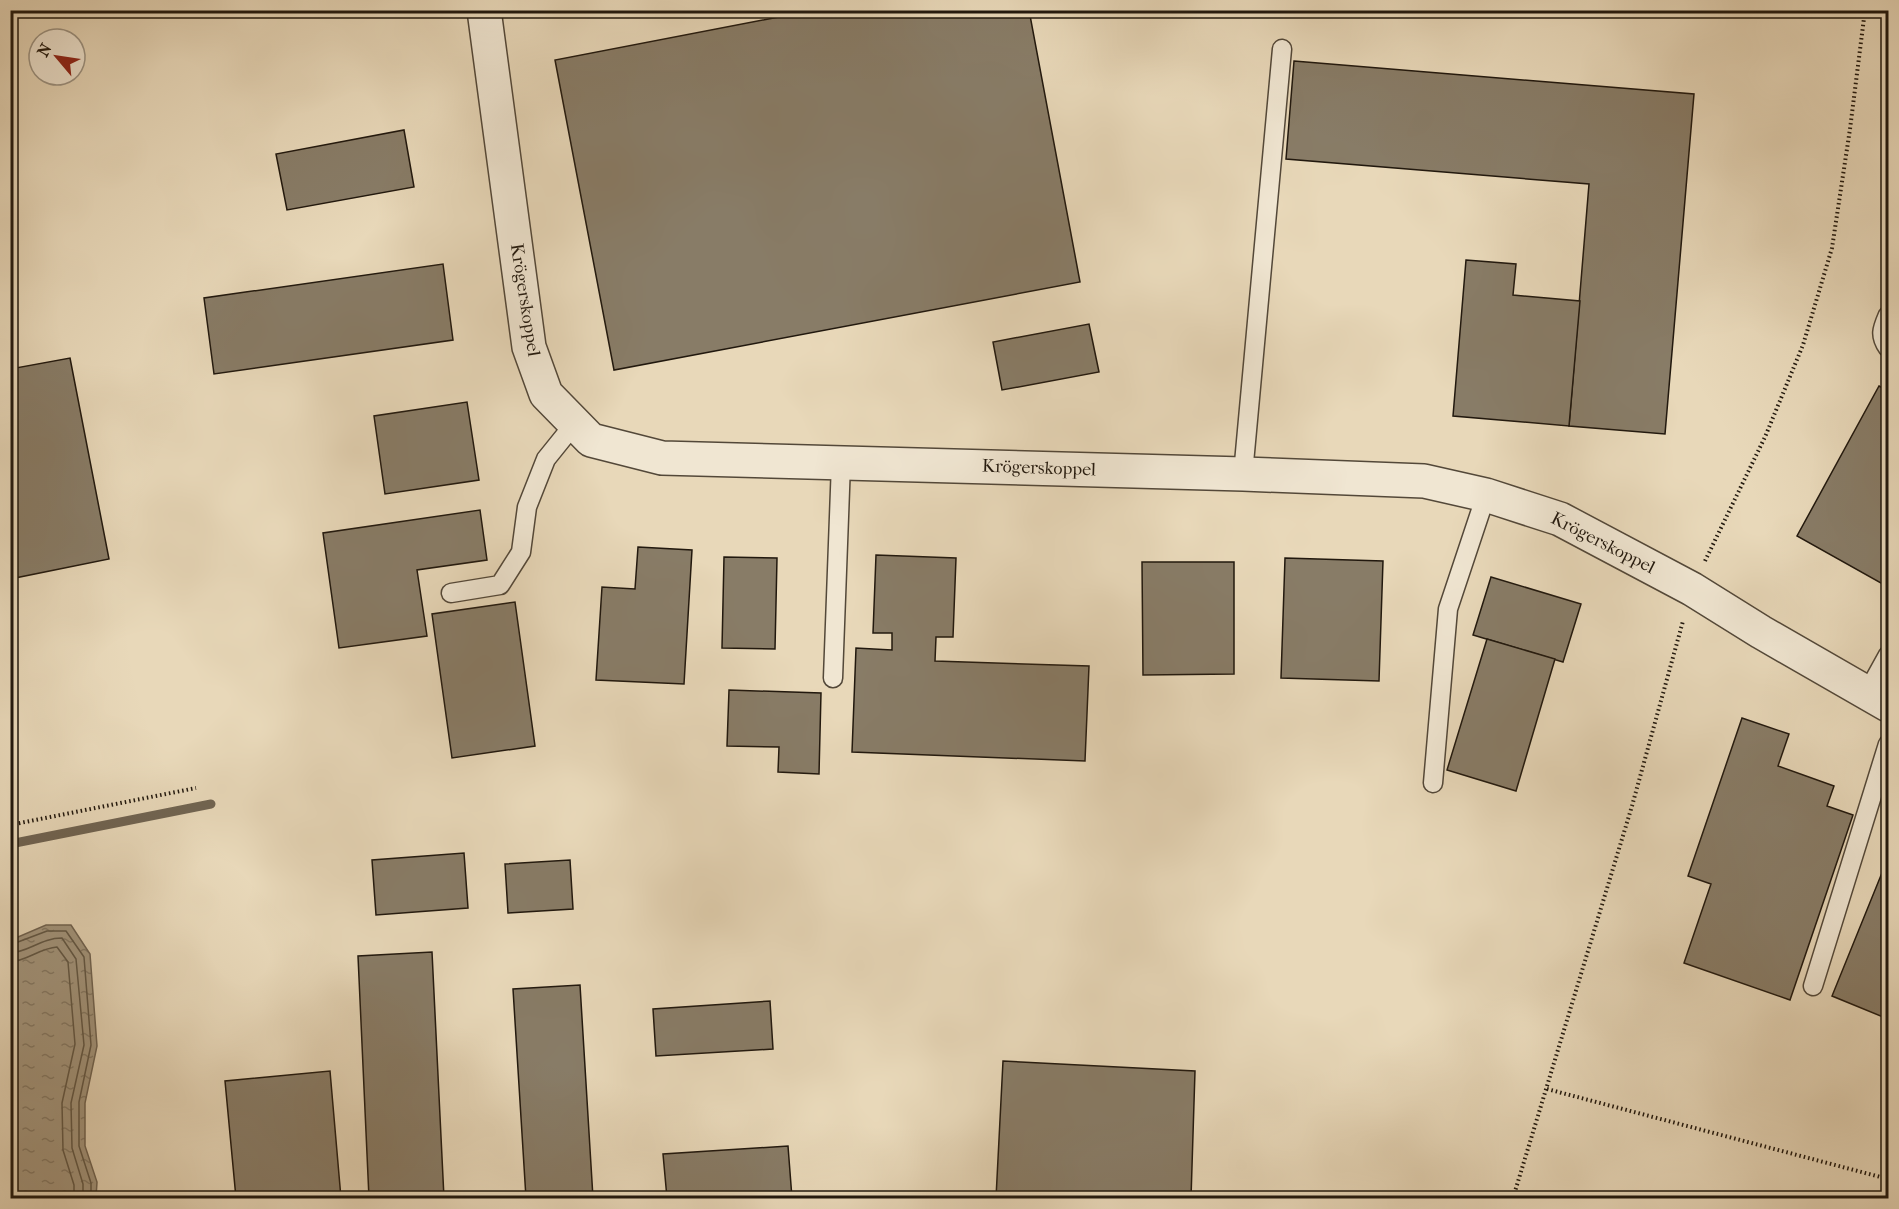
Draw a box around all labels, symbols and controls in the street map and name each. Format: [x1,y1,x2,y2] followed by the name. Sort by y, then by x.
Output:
[27,27,87,87] north arrow
[33,39,56,60] text: N
[506,242,544,358] street label: Krögerskoppel
[982,456,1096,480] street label: Krögerskoppel
[1547,508,1659,578] street label: Krögerskoppel

